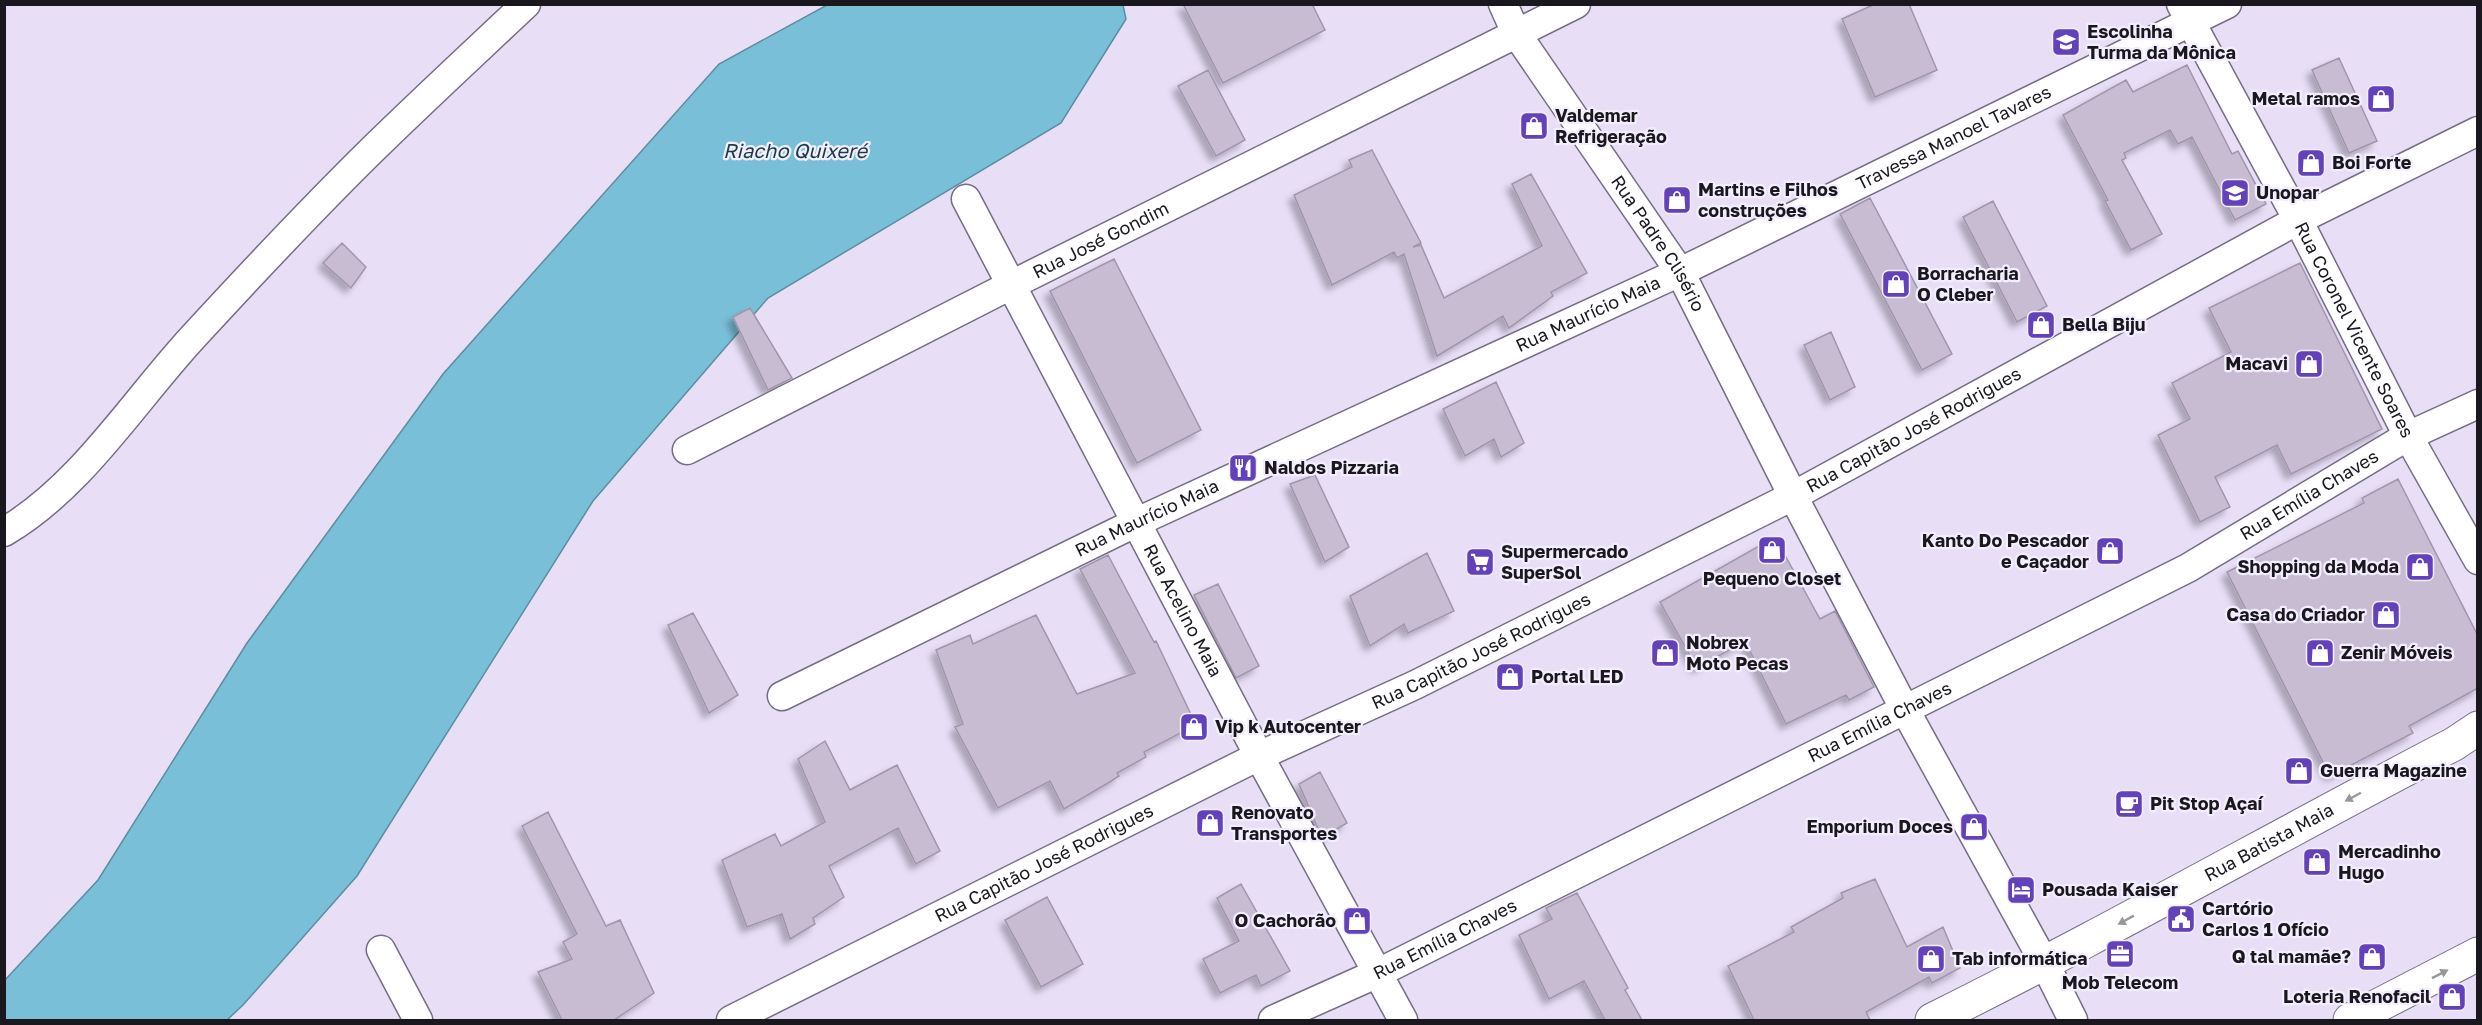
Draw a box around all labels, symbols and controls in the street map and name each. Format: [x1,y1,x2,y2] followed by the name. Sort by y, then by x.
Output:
[2087,20,2236,63] place label: Escolinha Turma da Mônica
[2050,26,2082,58] school or university icon: Escolinha Turma da Mônica
[1852,80,2054,194] street label: Travessa Manoel Tavares
[2365,83,2397,115] shop icon: Metal ramos
[2251,87,2360,109] place label: Metal ramos
[1555,104,1667,147] place label: Valdemar Refrigeração
[1518,110,1550,142] shop icon: Valdemar Refrigeração
[723,138,869,162] water label: Riacho Quixeré
[2295,147,2327,179] shop icon: Boi Forte
[2332,151,2412,173] place label: Boi Forte
[1607,171,1710,315] street label: Rua Padre Clisério
[2219,177,2251,209] school or university icon: Unopar
[1698,178,1838,221] place label: Martins e Filhos construções
[2256,181,2319,203] place label: Unopar
[1661,184,1693,216] shop icon: Martins e Filhos construções
[1029,196,1172,282] street label: Rua José Gondim
[2291,218,2419,441] street label: Rua Coronel Vicente Soares
[1917,262,2019,305] place label: Borracharia O Cleber
[1880,268,1912,300] shop icon: Borracharia O Cleber
[1512,271,1663,356] street label: Rua Maurício Maia
[2025,309,2057,341] shop icon: Bella Biju
[2062,313,2146,335] place label: Bella Biju
[2293,348,2325,380] shop icon: Macavi
[2225,352,2288,374] place label: Macavi
[1802,362,2025,497] street label: Rua Capitão José Rodrigues
[2235,444,2382,544] street label: Rua Emília Chaves
[1227,452,1259,484] restaurant icon: Naldos Pizzaria
[1264,456,1399,478] place label: Naldos Pizzaria
[1071,474,1222,561] street label: Rua Maurício Maia
[1922,529,2089,572] place label: Kanto Do Pescador e Caçador
[1756,534,1788,566] shop icon: Pequeno Closet
[2094,535,2126,567] shop icon: Kanto Do Pescador e Caçador
[1139,540,1227,680] street label: Rua Acelino Maia
[1501,540,1628,583] place label: Supermercado SuperSol
[1464,546,1496,578] supermarket icon: Supermercado SuperSol
[2404,551,2436,583] shop icon: Shopping da Moda
[2237,555,2399,577] place label: Shopping da Moda
[1703,567,1841,589] place label: Pequeno Closet
[1368,587,1594,713] street label: Rua Capitão José Rodrigues
[2370,599,2402,631] shop icon: Casa do Criador
[2226,603,2365,625] place label: Casa do Criador
[1686,631,1789,674] place label: Nobrex Moto Pecas
[1649,637,1681,669] shop icon: Nobrex Moto Pecas
[2304,637,2336,669] shop icon: Zenir Móveis
[2341,641,2453,663] place label: Zenir Móveis
[1494,661,1526,693] shop icon: Portal LED
[1531,665,1624,687] place label: Portal LED
[1804,676,1955,766] street label: Rua Emília Chaves
[1178,711,1210,743] shop icon: Vip k Autocenter
[1215,715,1361,737] place label: Vip k Autocenter
[2283,755,2315,787] shop icon: Guerra Magazine
[2320,759,2467,781] place label: Guerra Magazine
[2113,788,2145,820] cafe icon: Pit Stop Açaí
[2150,792,2265,814] place label: Pit Stop Açaí
[2344,792,2361,802] one-way arrow
[2200,798,2337,886] street label: Rua Batista Maia
[931,799,1157,926] street label: Rua Capitão José Rodrigues
[1231,801,1337,844] place label: Renovato Transportes
[1194,807,1226,839] shop icon: Renovato Transportes
[1958,811,1990,843] shop icon: Emporium Doces
[1807,815,1953,837] place label: Emporium Doces
[2338,840,2441,883] place label: Mercadinho Hugo
[2301,846,2333,878] shop icon: Mercadinho Hugo
[2005,874,2037,906] hotel icon: Pousada Kaiser
[2042,878,2178,900] place label: Pousada Kaiser
[1369,893,1520,984] street label: Rua Emília Chaves
[2202,897,2329,940] place label: Cartório Carlos 1 Ofício
[2165,903,2197,935] public building icon: Cartório Carlos 1 Ofício
[1341,905,1373,937] shop icon: O Cachorão
[1234,909,1336,931] place label: O Cachorão
[2117,915,2134,925] one-way arrow
[2104,938,2136,970] office icon: Mob Telecom
[2356,941,2388,973] shop icon: Q tal mamãe?
[1915,943,1947,975] shop icon: Tab informática
[2232,945,2351,967] place label: Q tal mamãe?
[1952,947,2088,969] place label: Tab informática
[2431,969,2448,979] one-way arrow
[2062,971,2178,993] place label: Mob Telecom
[2436,981,2468,1013] shop icon: Loteria Renofacil
[2283,985,2431,1007] place label: Loteria Renofacil

